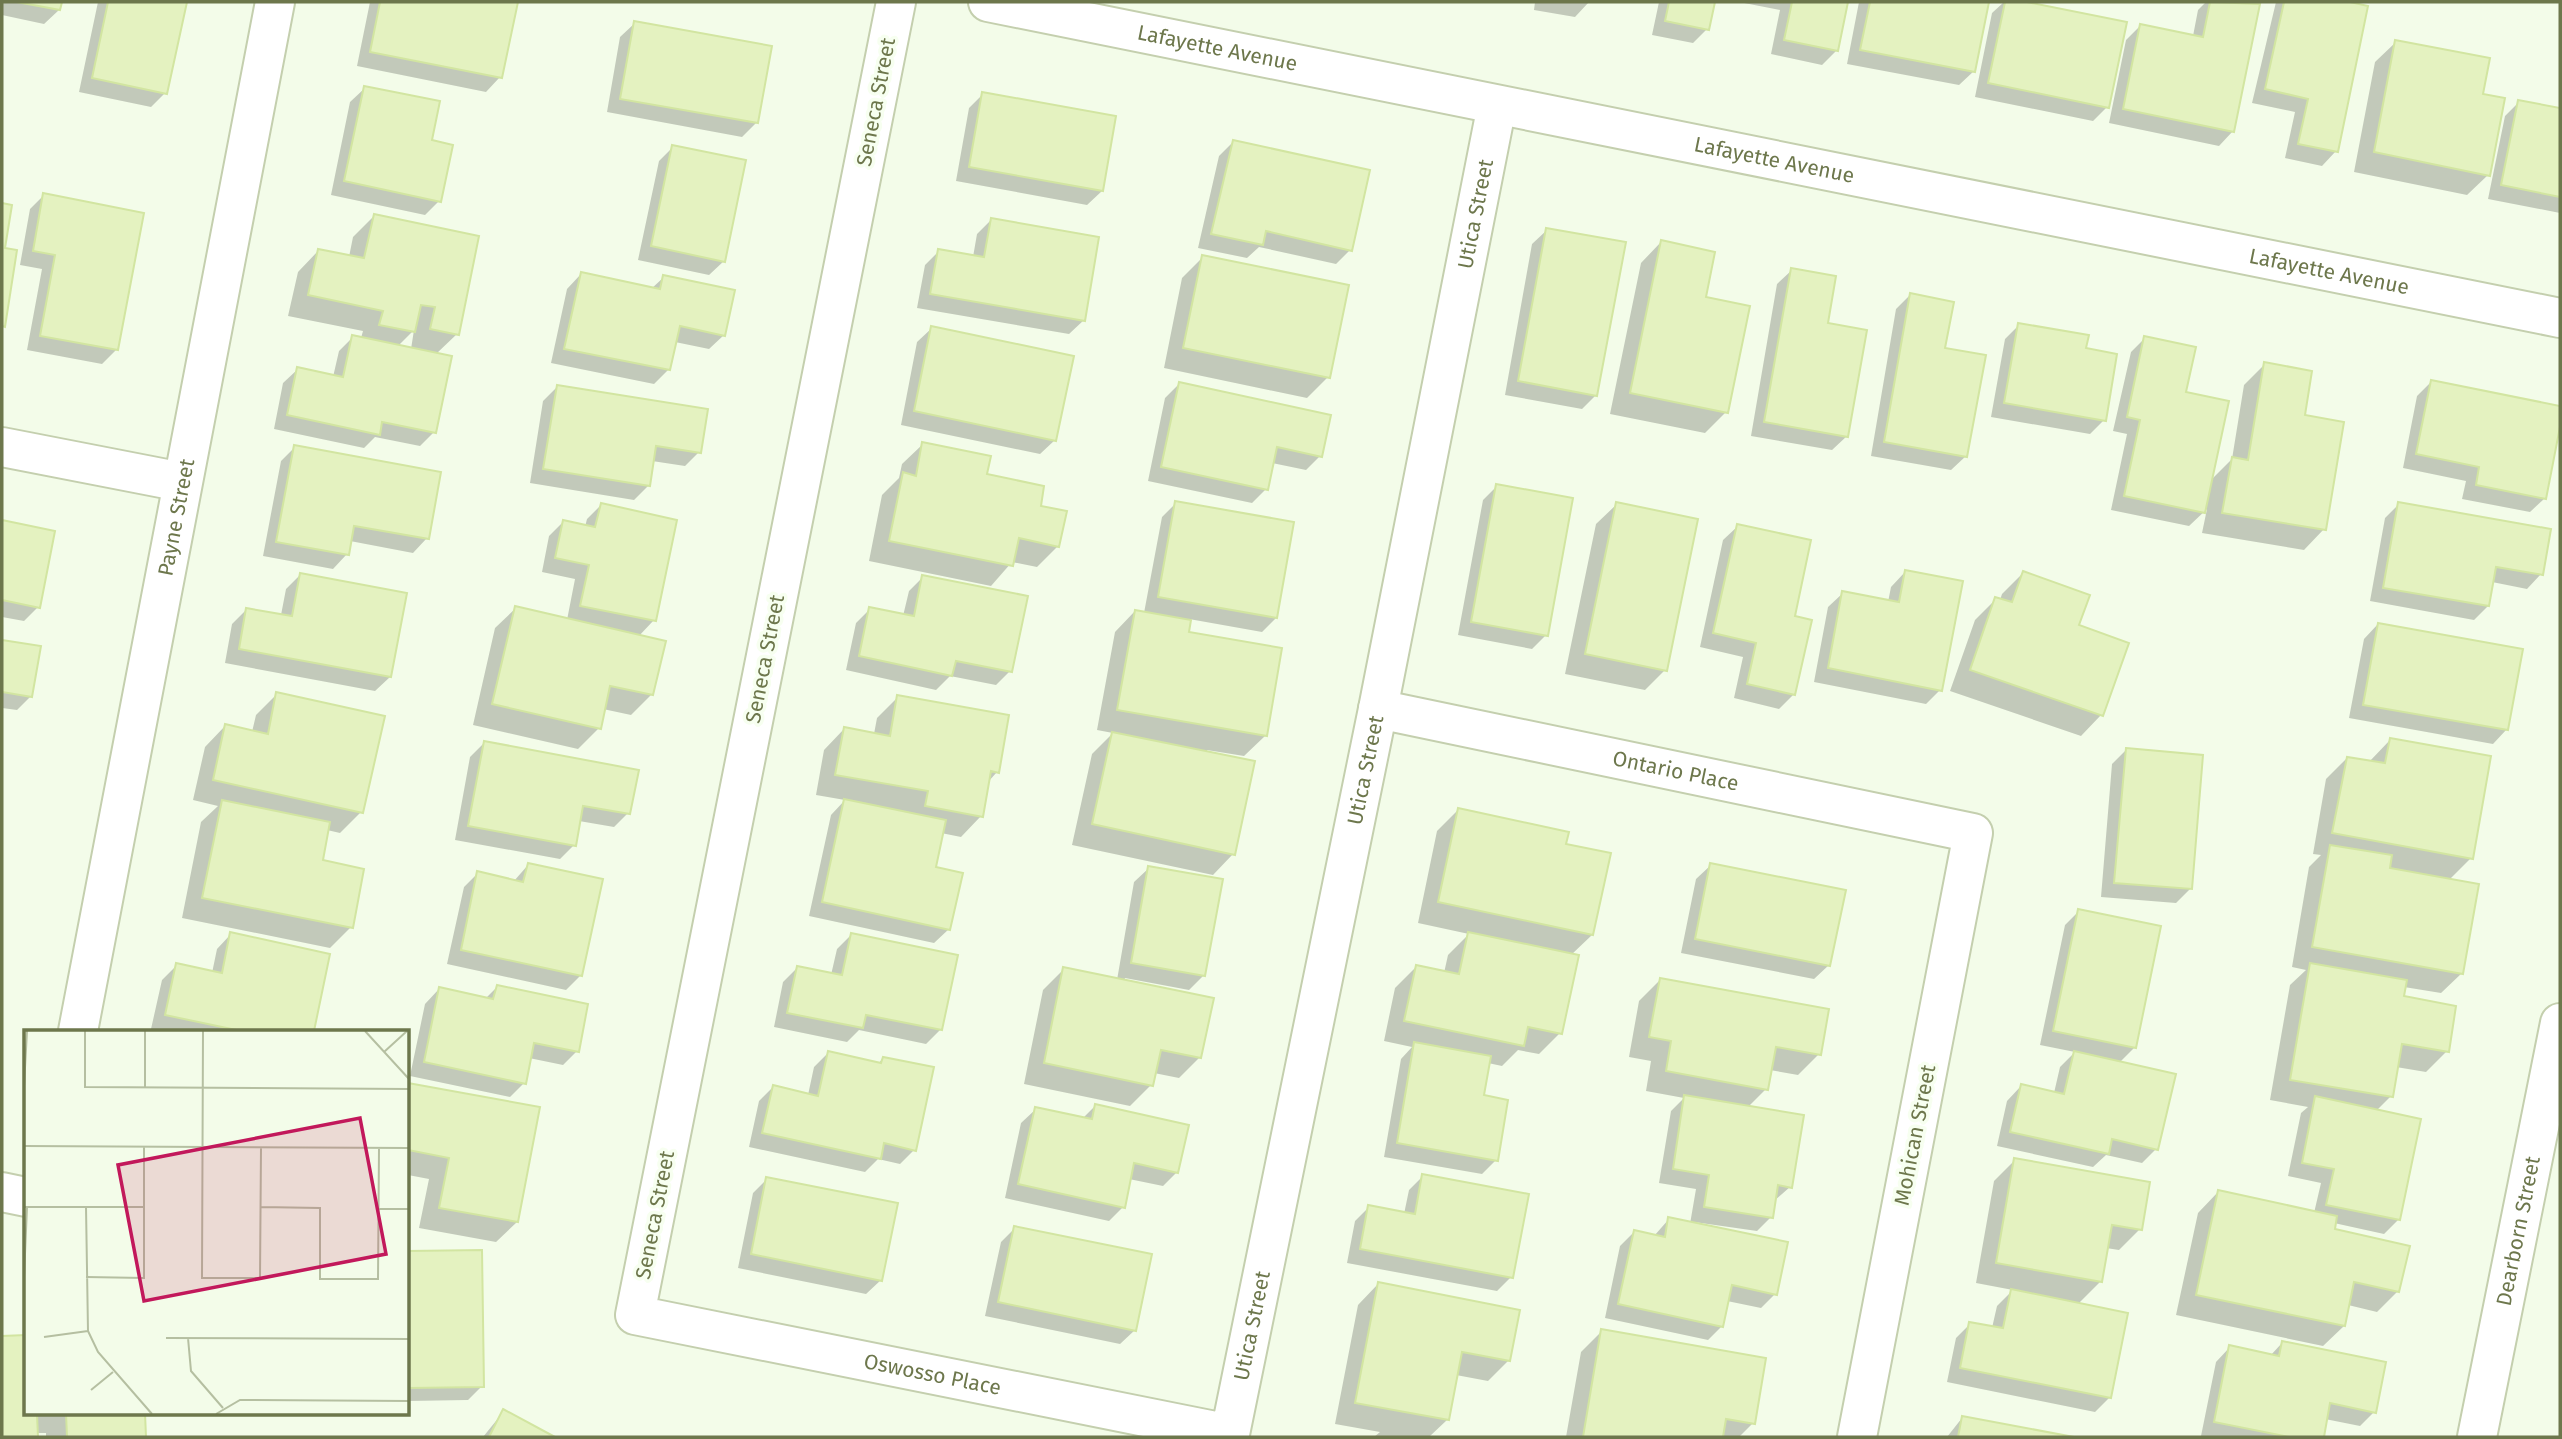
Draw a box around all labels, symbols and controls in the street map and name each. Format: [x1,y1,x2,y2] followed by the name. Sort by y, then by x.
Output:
[1135,19,1300,77] street label: Lafayette Avenue
[851,35,901,169] street label: Seneca Street
[1692,131,1857,189] street label: Lafayette Avenue
[1452,156,1499,271] street label: Utica Street
[2247,243,2412,300] street label: Lafayette Avenue
[152,456,200,578] street label: Payne Street
[740,592,790,726] street label: Seneca Street
[1342,713,1389,827] street label: Utica Street
[1610,745,1741,797] street label: Ontario Place
[24,1030,410,1414] inset map
[1889,1062,1941,1208] street label: Mohican Street
[630,1148,680,1282] street label: Seneca Street
[2491,1154,2546,1308] street label: Dearborn Street
[1228,1268,1276,1383] street label: Utica Street
[862,1348,1003,1401] street label: Oswosso Place

